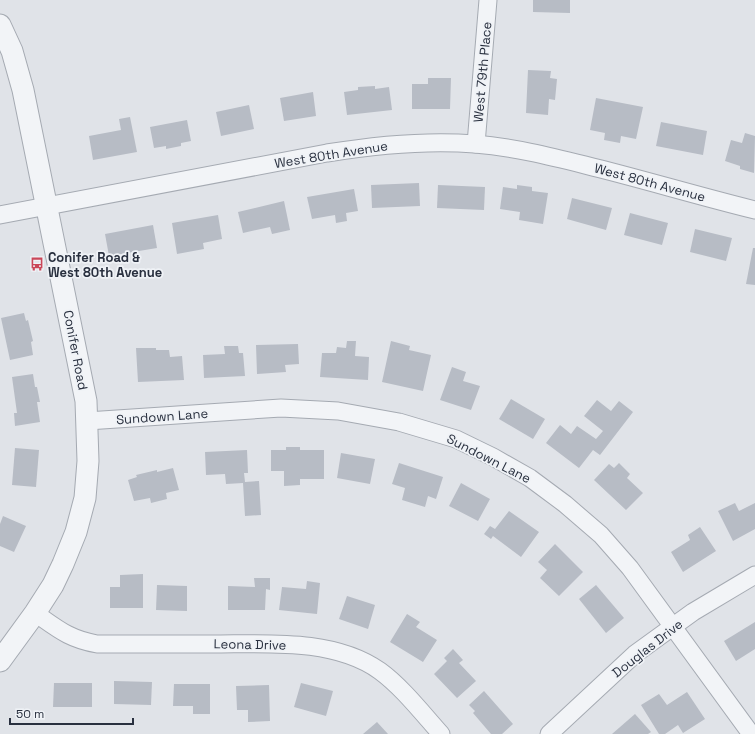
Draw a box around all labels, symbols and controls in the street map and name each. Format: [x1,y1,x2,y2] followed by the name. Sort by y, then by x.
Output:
[470,21,495,123] street label: West 79th Place
[273,137,389,172] street label: West 80th Avenue
[592,159,707,205] street label: West 80th Avenue
[48,249,162,281] place label: Conifer Road & West 80th Avenue
[29,256,45,272] bus stop icon: Conifer Road & West 80th Avenue
[59,309,92,391] street label: Conifer Road
[115,405,209,428] street label: Sundown Lane
[444,430,534,487] street label: Sundown Lane
[609,616,686,681] street label: Douglas Drive
[213,635,286,654] street label: Leona Drive
[10,700,133,726] scale bar
[16,706,44,722] text: 50 m

